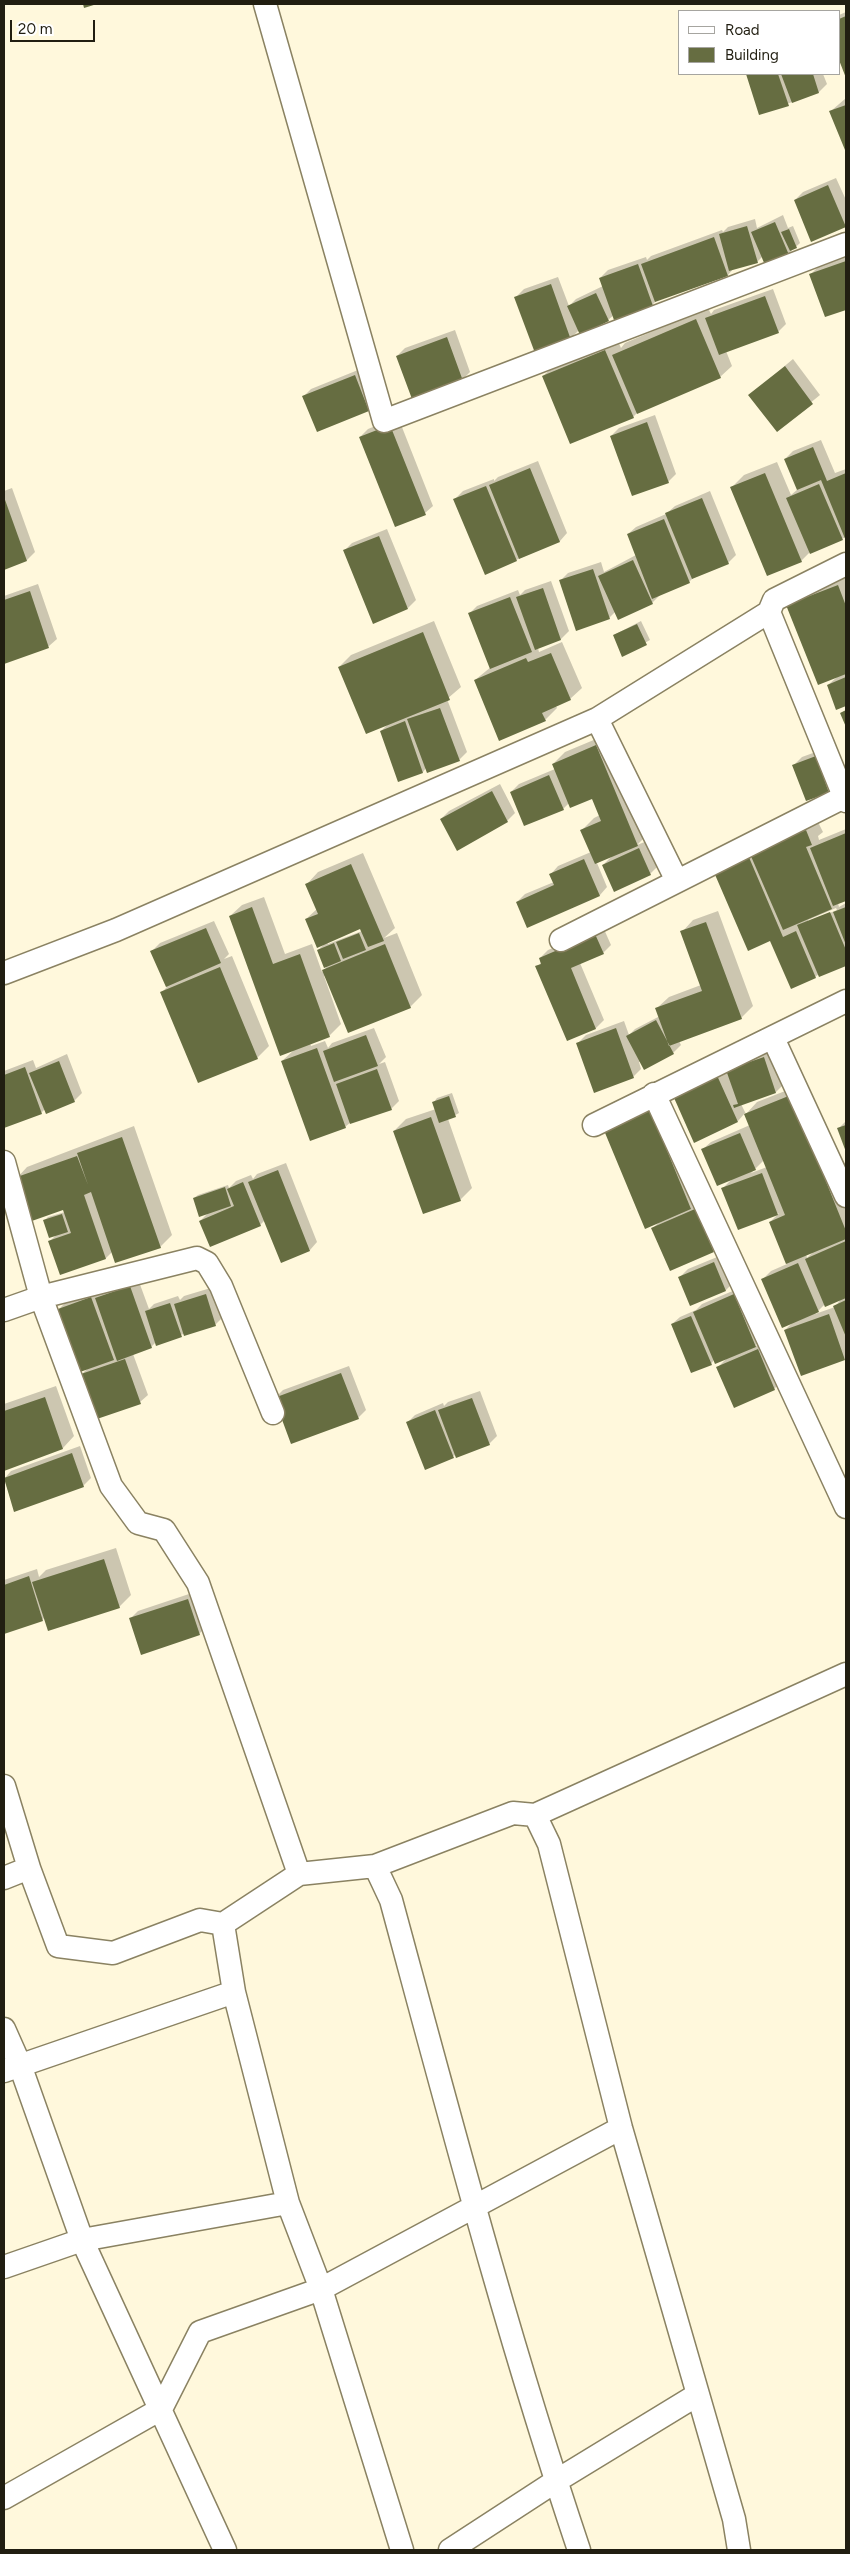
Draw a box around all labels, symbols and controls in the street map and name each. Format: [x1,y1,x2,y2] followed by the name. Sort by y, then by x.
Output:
[12,10,98,42] scale bar
[678,10,840,75] legend
[18,20,52,38] text: 20 m
[725,21,760,39] text: Road
[725,46,779,64] text: Building

